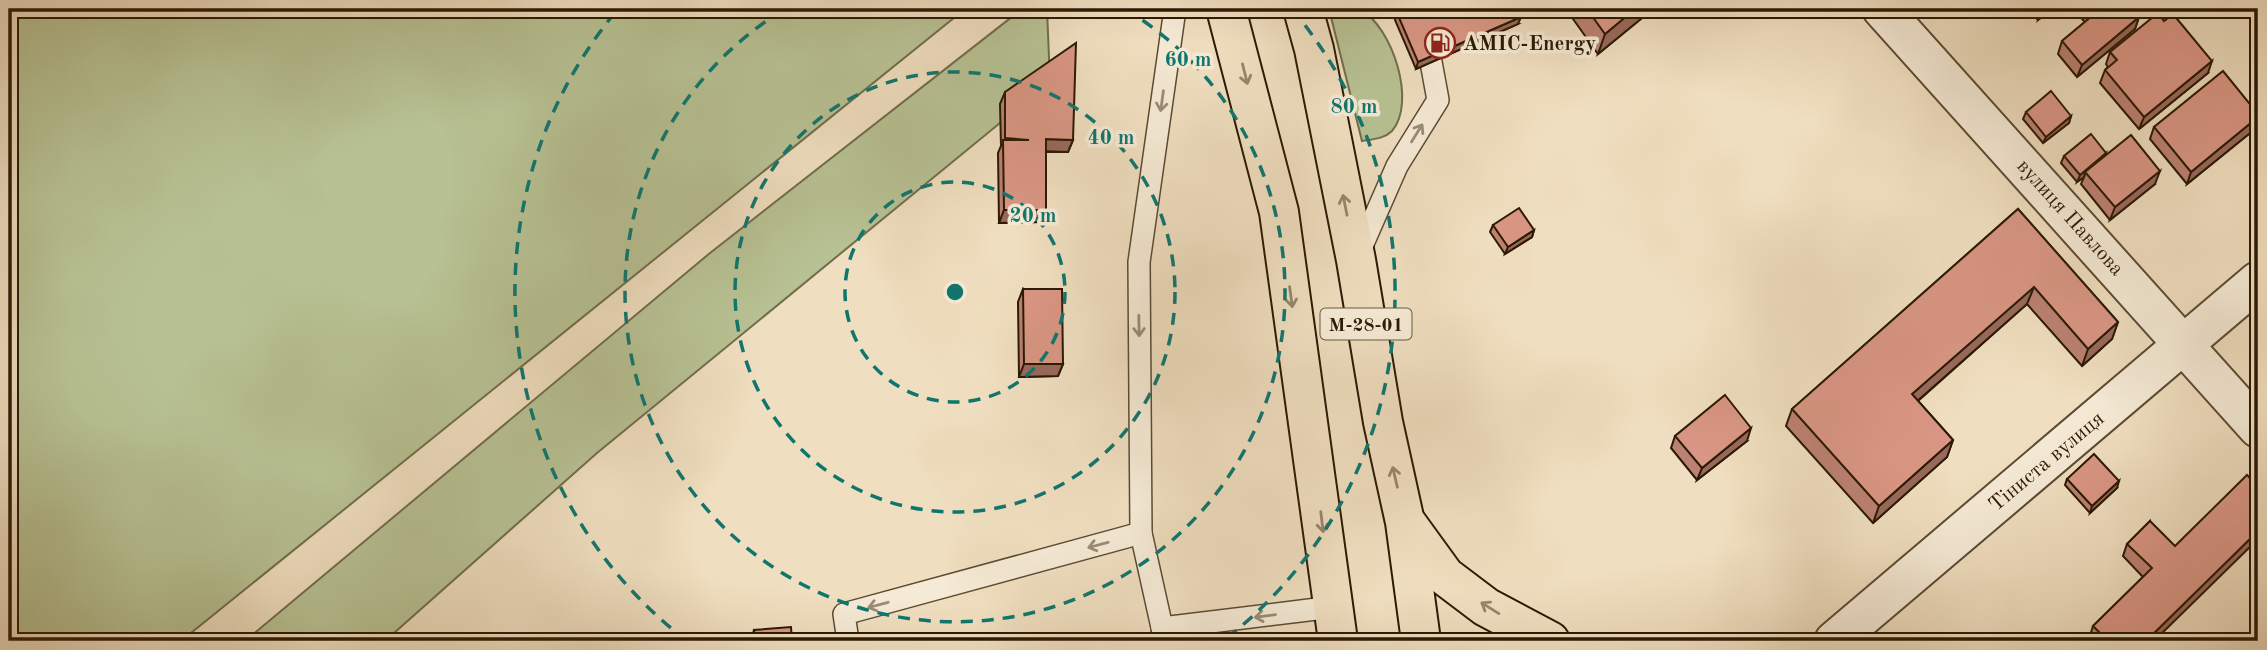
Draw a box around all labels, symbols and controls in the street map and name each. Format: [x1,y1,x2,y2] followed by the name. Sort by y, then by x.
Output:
[1423,26,1457,60] fuel station icon: AMIC-Energy
[1463,34,1596,55] place label: AMIC-Energy
[1164,50,1212,71] text: 60 m
[1239,62,1252,85] one-way arrow
[1155,89,1168,111] one-way arrow
[1330,97,1378,118] text: 80 m
[1411,124,1425,144] one-way arrow
[1087,128,1135,149] text: 40 m
[2012,156,2127,280] street label: вулиця Павлова
[1337,194,1351,217] one-way arrow
[1009,206,1057,227] text: 20 m
[943,280,967,304] centre of rings
[1285,285,1298,308] one-way arrow
[1320,308,1412,340] road number: М-28-01
[1132,315,1146,338] one-way arrow
[1985,408,2109,516] street label: Тіниста вулиця
[1388,466,1401,489] one-way arrow
[1315,510,1328,533] one-way arrow
[1087,539,1110,552] one-way arrow
[867,599,890,612] one-way arrow
[1481,601,1500,616] one-way arrow
[1254,609,1277,622] one-way arrow

